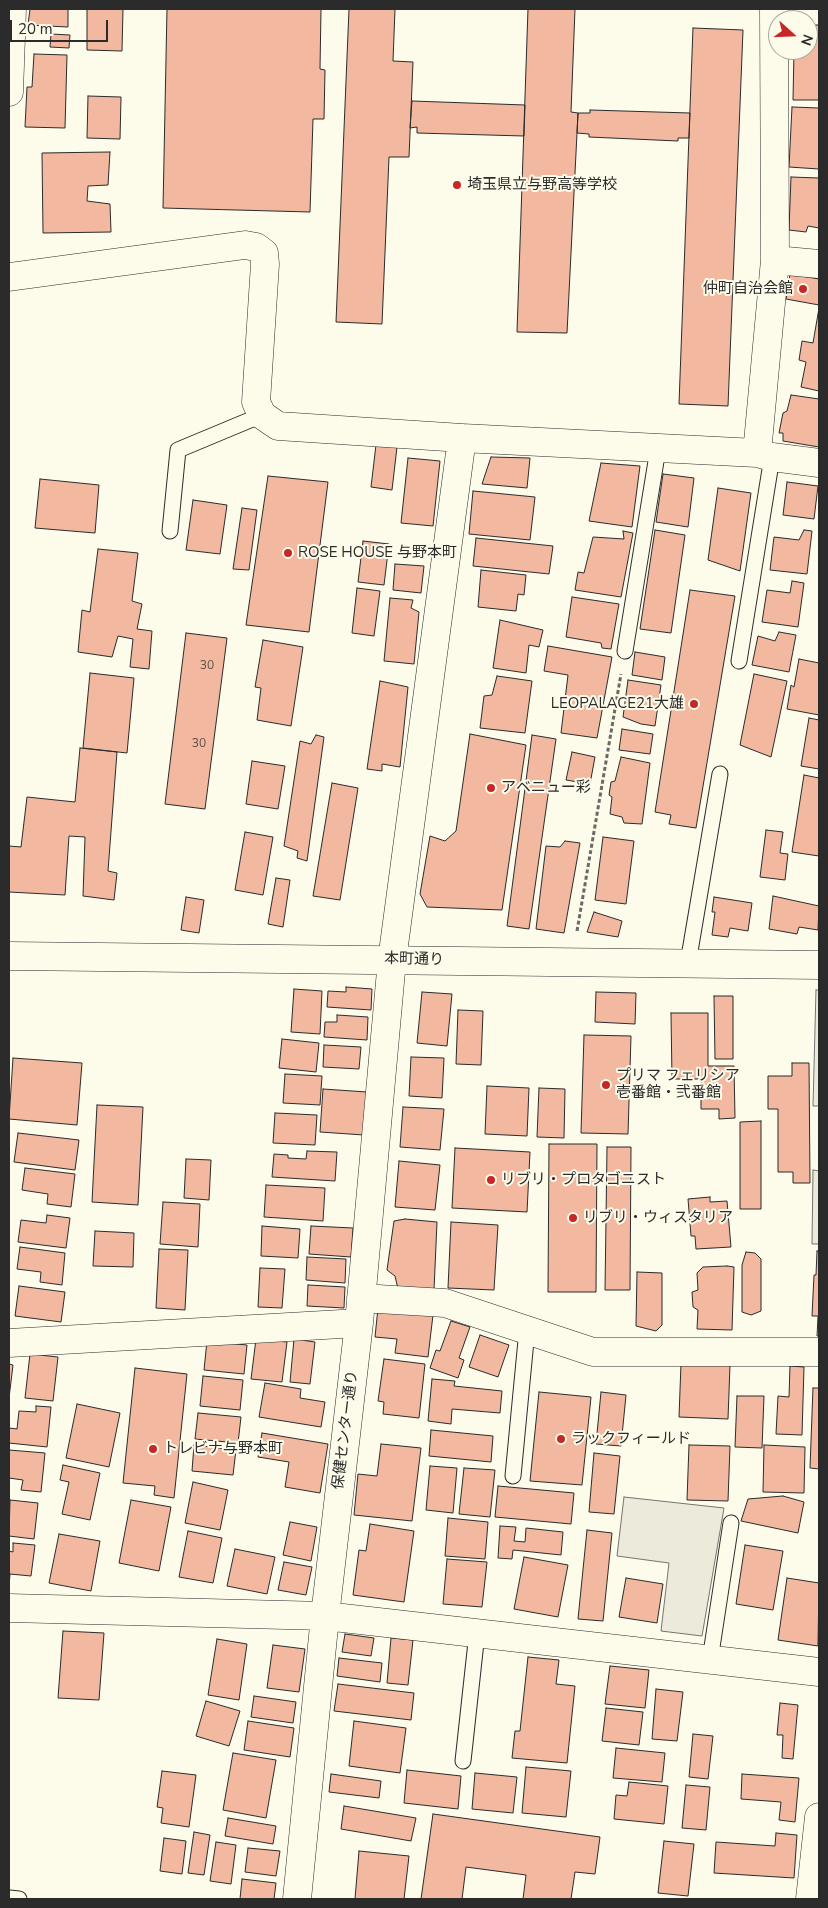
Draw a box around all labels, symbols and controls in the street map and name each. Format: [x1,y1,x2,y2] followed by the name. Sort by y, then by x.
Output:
[12,10,110,42] scale bar
[768,10,818,60] north arrow
[18,19,53,39] text: 20 m
[796,32,817,48] text: N
[467,176,617,194] place label: 埼玉県立与野高等学校
[451,179,463,191] marker: 埼玉県立与野高等学校
[703,280,793,298] place label: 仲町自治会館
[797,283,809,295] marker: 仲町自治会館
[298,544,457,562] place label: ROSE HOUSE 与野本町
[282,547,294,559] marker: ROSE HOUSE 与野本町
[200,659,214,673] house number: 30
[551,695,684,713] place label: LEOPALACE21大雄
[688,698,700,710] marker: LEOPALACE21大雄
[192,737,206,751] house number: 30
[501,779,591,797] place label: アベニュー彩
[485,782,497,794] marker: アベニュー彩
[384,950,444,970] street label: 本町通り
[616,1067,740,1102] place label: プリマ フェリシア 壱番館・弐番館
[600,1079,612,1091] marker: プリマ フェリシア 壱番館・弐番館
[501,1171,666,1189] place label: リブリ・プロタゴニスト
[485,1174,497,1186] marker: リブリ・プロタゴニスト
[583,1209,733,1227] place label: リブリ・ウィスタリア
[567,1212,579,1224] marker: リブリ・ウィスタリア
[330,1369,362,1491] street label: 保健センター通り
[571,1430,691,1448] place label: ラックフィールド
[555,1433,567,1445] marker: ラックフィールド
[163,1440,283,1458] place label: トレビナ与野本町
[147,1443,159,1455] marker: トレビナ与野本町

